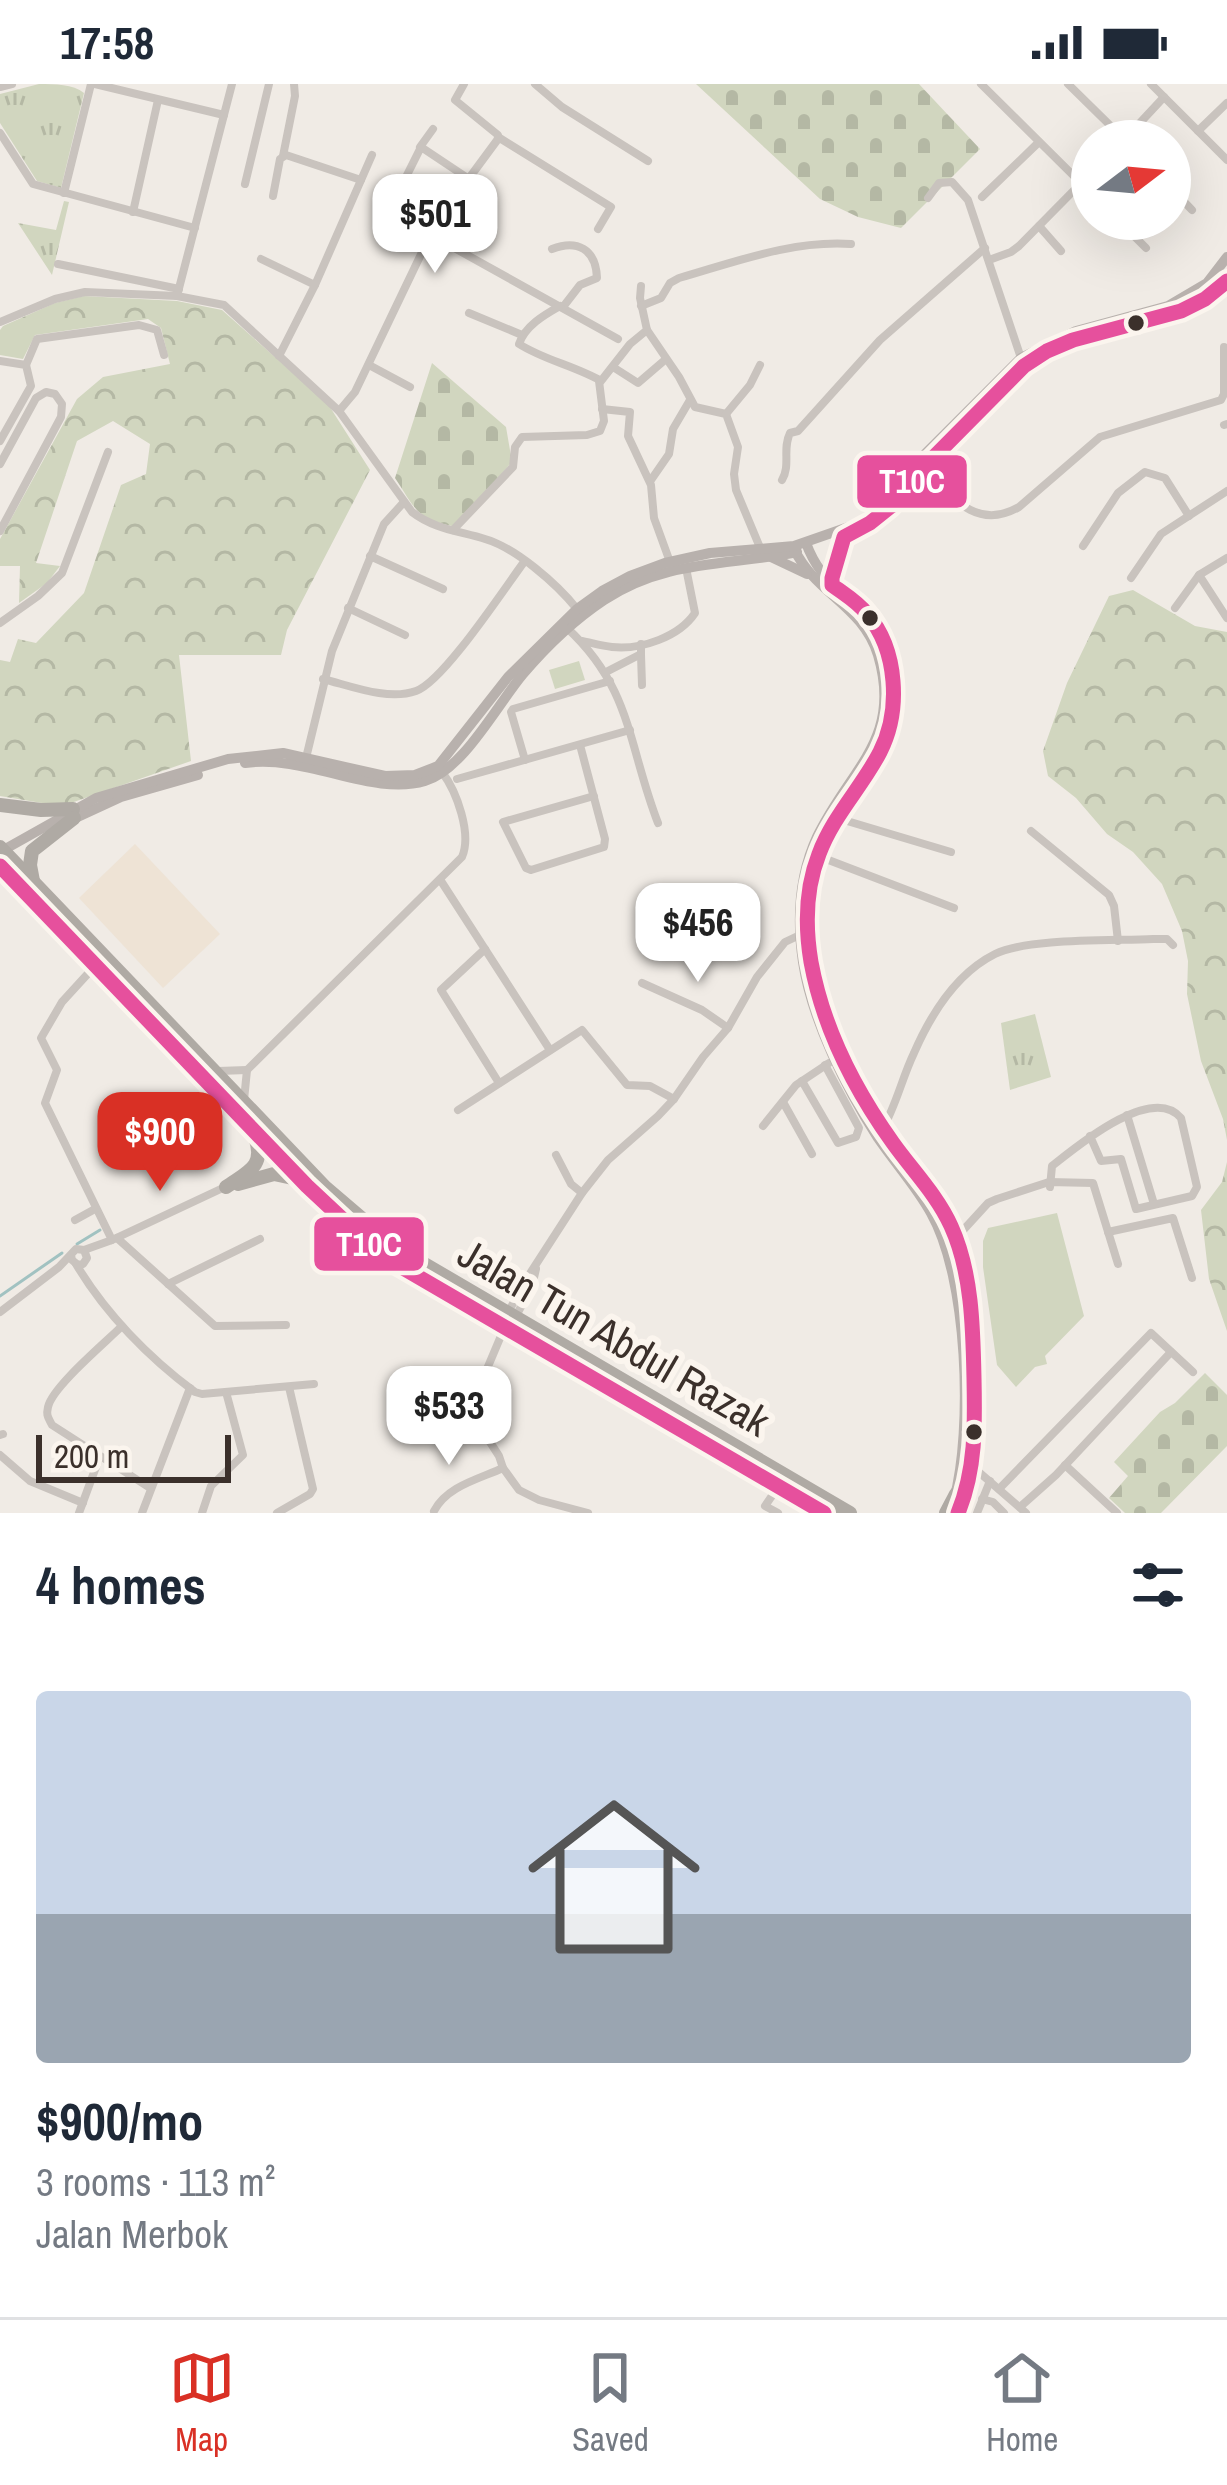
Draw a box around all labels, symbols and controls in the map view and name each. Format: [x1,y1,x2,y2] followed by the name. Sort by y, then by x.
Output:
[60,12,154,73] text: 17:58
[1071,120,1191,240] north arrow
[1071,120,1191,240] map controls
[364,174,506,276] pin: $501
[399,187,471,239] text: $501
[1125,312,1147,334] unlabelled marker
[855,453,969,510] line badge: T10C
[879,459,945,503] text: T10C
[859,607,881,629] unlabelled marker
[627,883,769,985] pin: $456
[662,896,734,948] text: $456
[89,1092,231,1194] pin: $900
[124,1105,196,1157] text: $900
[312,1215,426,1273] line badge: T10C
[336,1222,402,1266] text: T10C
[448,1225,781,1449] street label: Jalan Tun Abdul Razak
[378,1366,520,1468] pin: $533
[413,1379,485,1431] text: $533
[963,1421,985,1443] unlabelled marker
[36,1429,231,1482] scale bar
[54,1434,129,1478] text: 200 m
[36,1551,206,1620] text: 4 homes
[1125,1552,1191,1618] icon: filters
[506,1769,722,1985] icon: home
[36,2087,203,2156] text: $900/mo
[36,2156,275,2208] text: 3 rooms · 113 m²
[36,2208,228,2260] text: Jalan Merbok
[169,2345,235,2461] tab: Map
[572,2345,649,2461] tab: Saved
[986,2345,1058,2461] tab: Home

